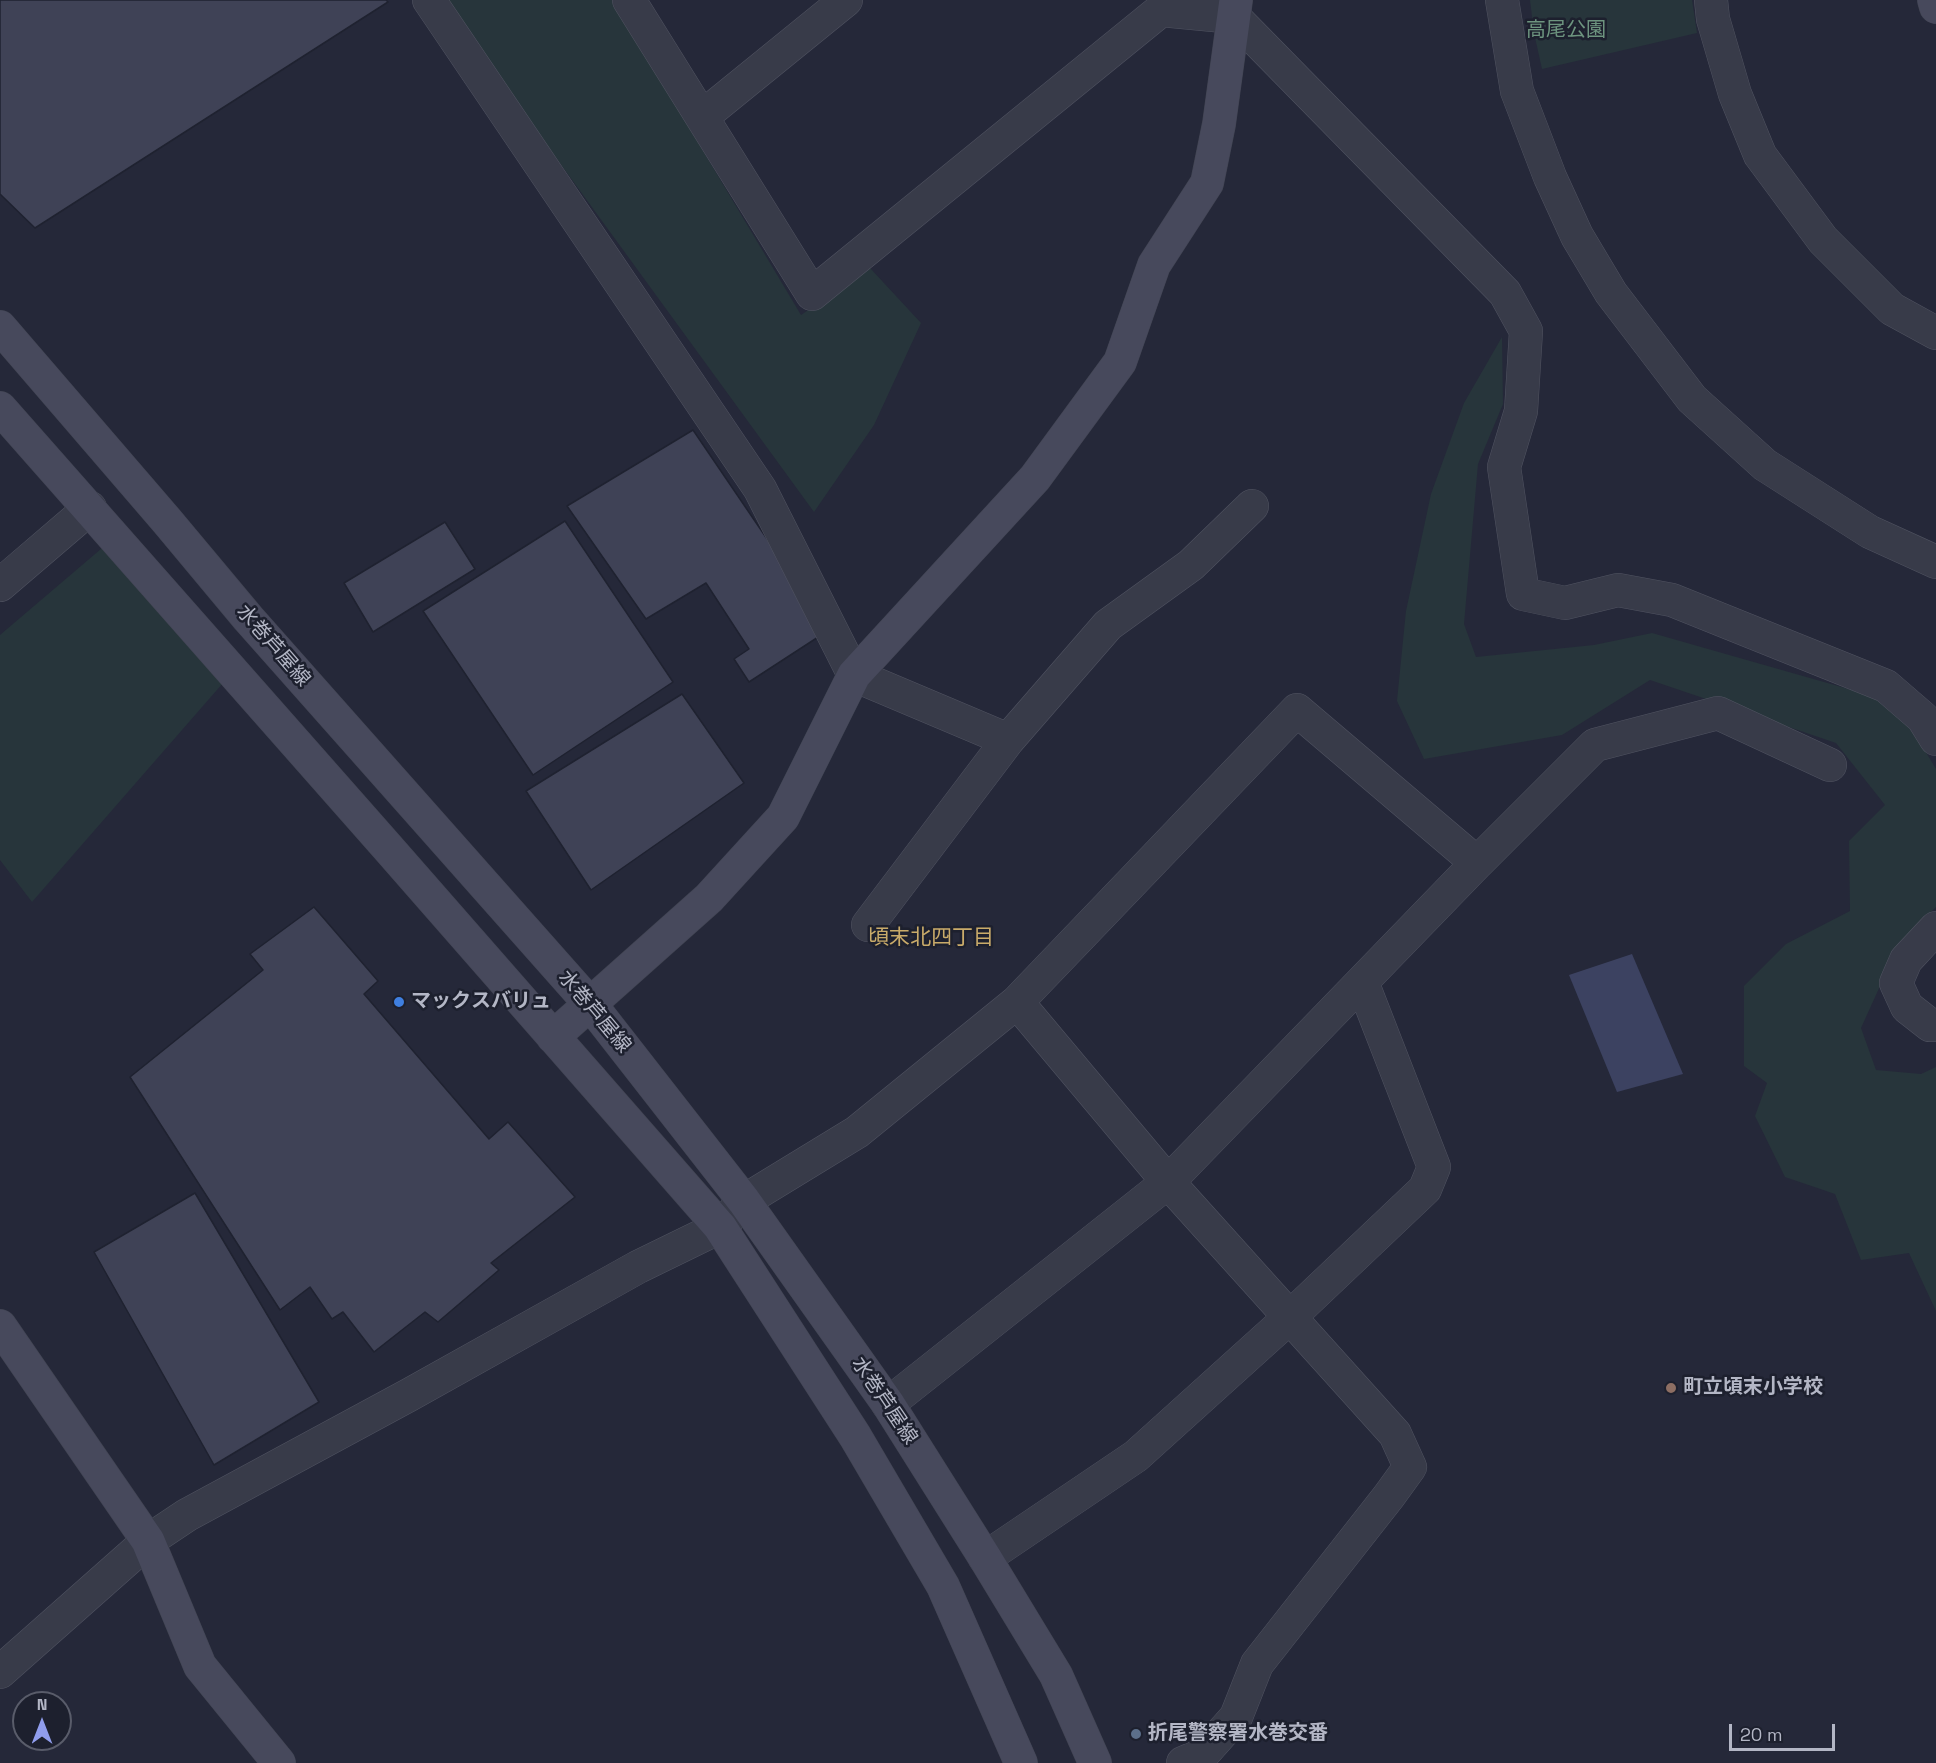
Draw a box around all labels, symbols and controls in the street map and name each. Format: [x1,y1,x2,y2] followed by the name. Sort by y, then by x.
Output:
[1526,19,1606,43] park label: 高尾公園
[231,600,315,692] street label: 水巻芦屋線
[868,925,994,951] district label: 頃末北四丁目
[553,966,635,1058] street label: 水巻芦屋線
[411,990,551,1014] place label: マックスバリュ
[392,995,406,1009] marker: マックスバリュ
[846,1353,922,1449] street label: 水巻芦屋線
[1683,1376,1823,1400] place label: 町立頃末小学校
[1664,1381,1678,1395] marker: 町立頃末小学校
[12,1691,72,1751] north arrow
[37,1694,47,1715] text: N
[1732,1712,1838,1750] scale bar
[1148,1722,1328,1746] place label: 折尾警察署水巻交番
[1740,1723,1783,1746] text: 20 m
[1129,1727,1143,1741] marker: 折尾警察署水巻交番

